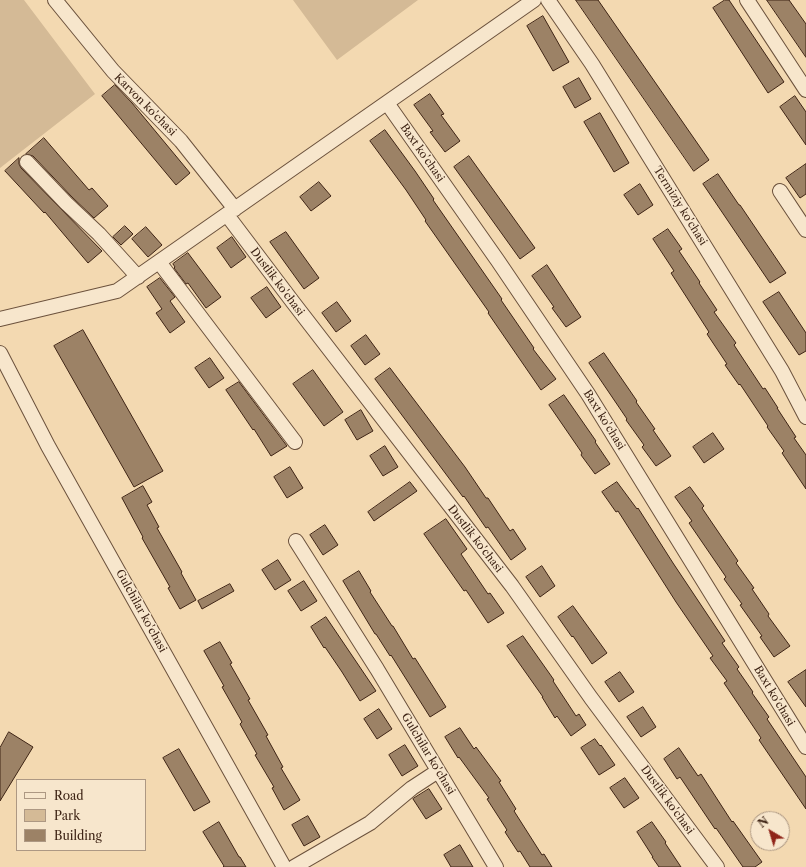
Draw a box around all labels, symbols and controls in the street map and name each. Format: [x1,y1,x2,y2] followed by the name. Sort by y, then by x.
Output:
[111,71,179,139] street label: Karvon ko'chasi
[397,121,447,185] street label: Baxt ko'chasi
[650,164,710,248] street label: Termiziy ko'chasi
[247,245,307,319] street label: Dustlik ko'chasi
[580,388,628,452] street label: Baxt ko'chasi
[445,503,505,575] street label: Dustlik ko'chasi
[113,567,169,655] street label: Gulchilar ko'chasi
[751,663,797,729] street label: Baxt ko'chasi
[398,711,458,797] street label: Gulchilar ko'chasi
[638,763,696,837] street label: Dustlik ko'chasi
[16,779,146,851] legend
[54,788,84,803] text: Road
[54,808,80,823] text: Park
[750,811,790,851] north arrow
[755,814,771,831] text: N
[54,828,102,843] text: Building

